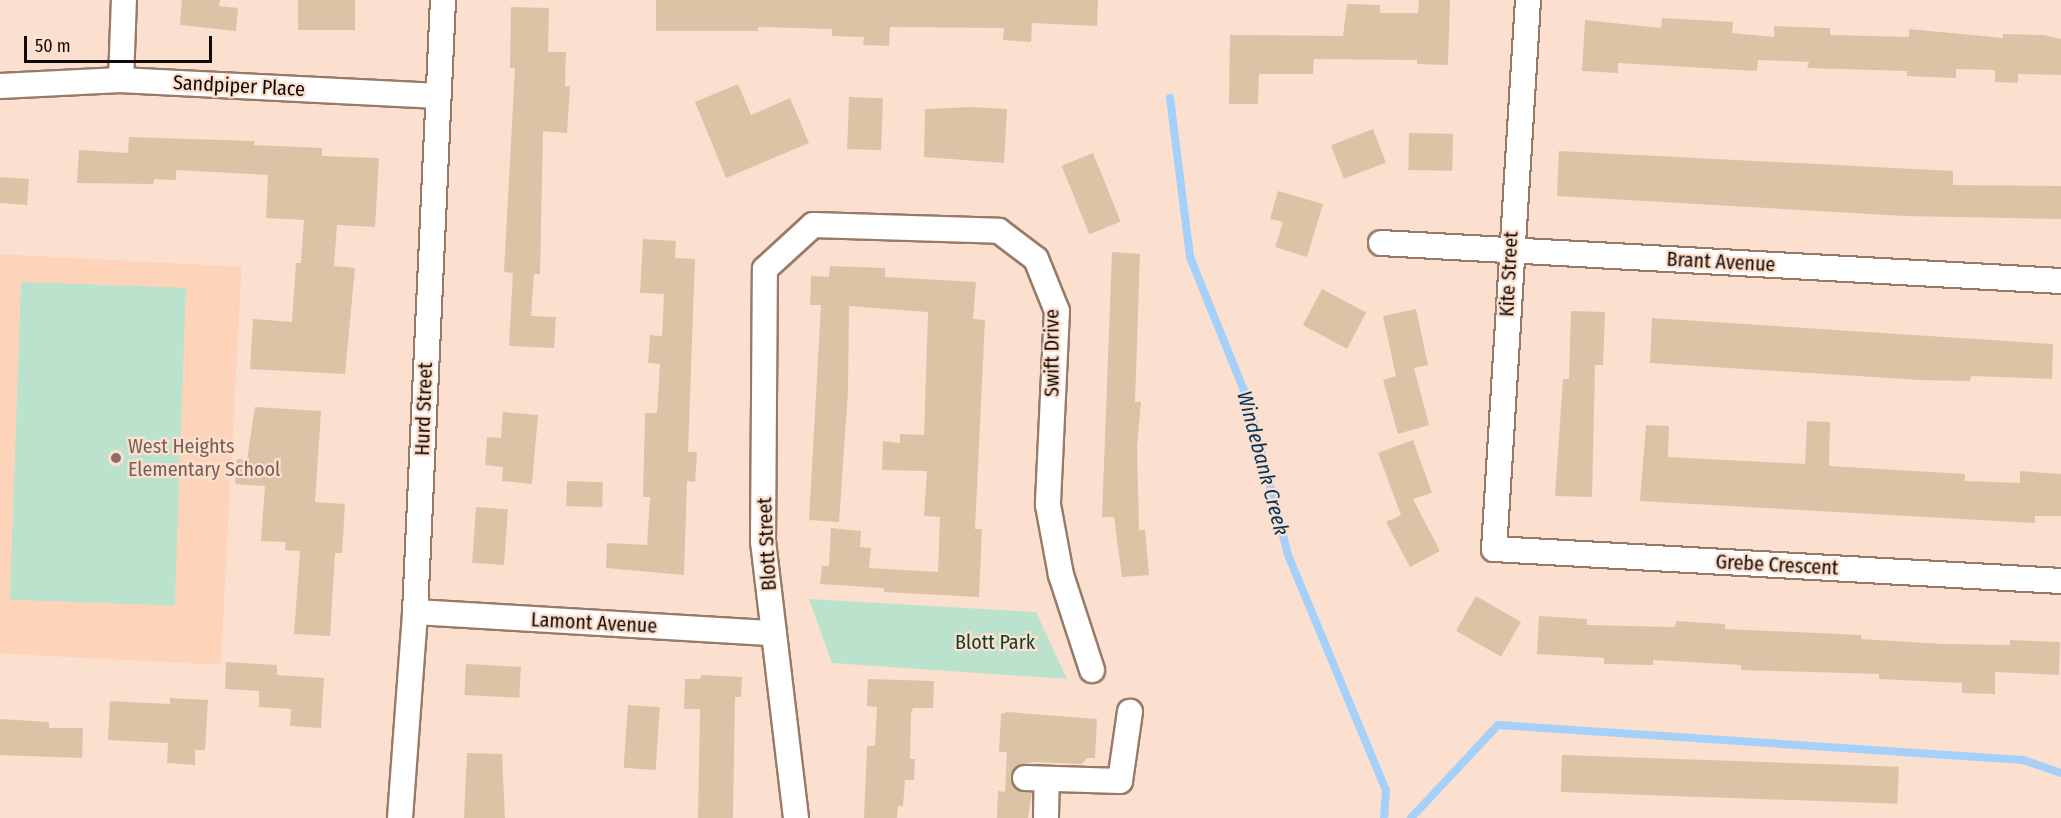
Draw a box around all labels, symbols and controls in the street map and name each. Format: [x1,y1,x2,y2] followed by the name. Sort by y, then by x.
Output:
[27,24,214,62] scale bar
[35,35,71,57] text: 50 m
[172,71,306,101] street label: Sandpiper Place
[1495,231,1523,317] street label: Kite Street
[1666,247,1776,277] street label: Brant Avenue
[1040,309,1064,397] street label: Swift Drive
[410,362,438,456] street label: Hurd Street
[1232,388,1294,538] water label: Windebank Creek
[128,434,280,481] place label: West Heights Elementary School
[109,451,123,465] marker: West Heights Elementary School
[753,497,781,591] street label: Blott Street
[1715,550,1839,580] street label: Grebe Crescent
[530,608,658,638] street label: Lamont Avenue
[955,630,1035,654] park label: Blott Park

